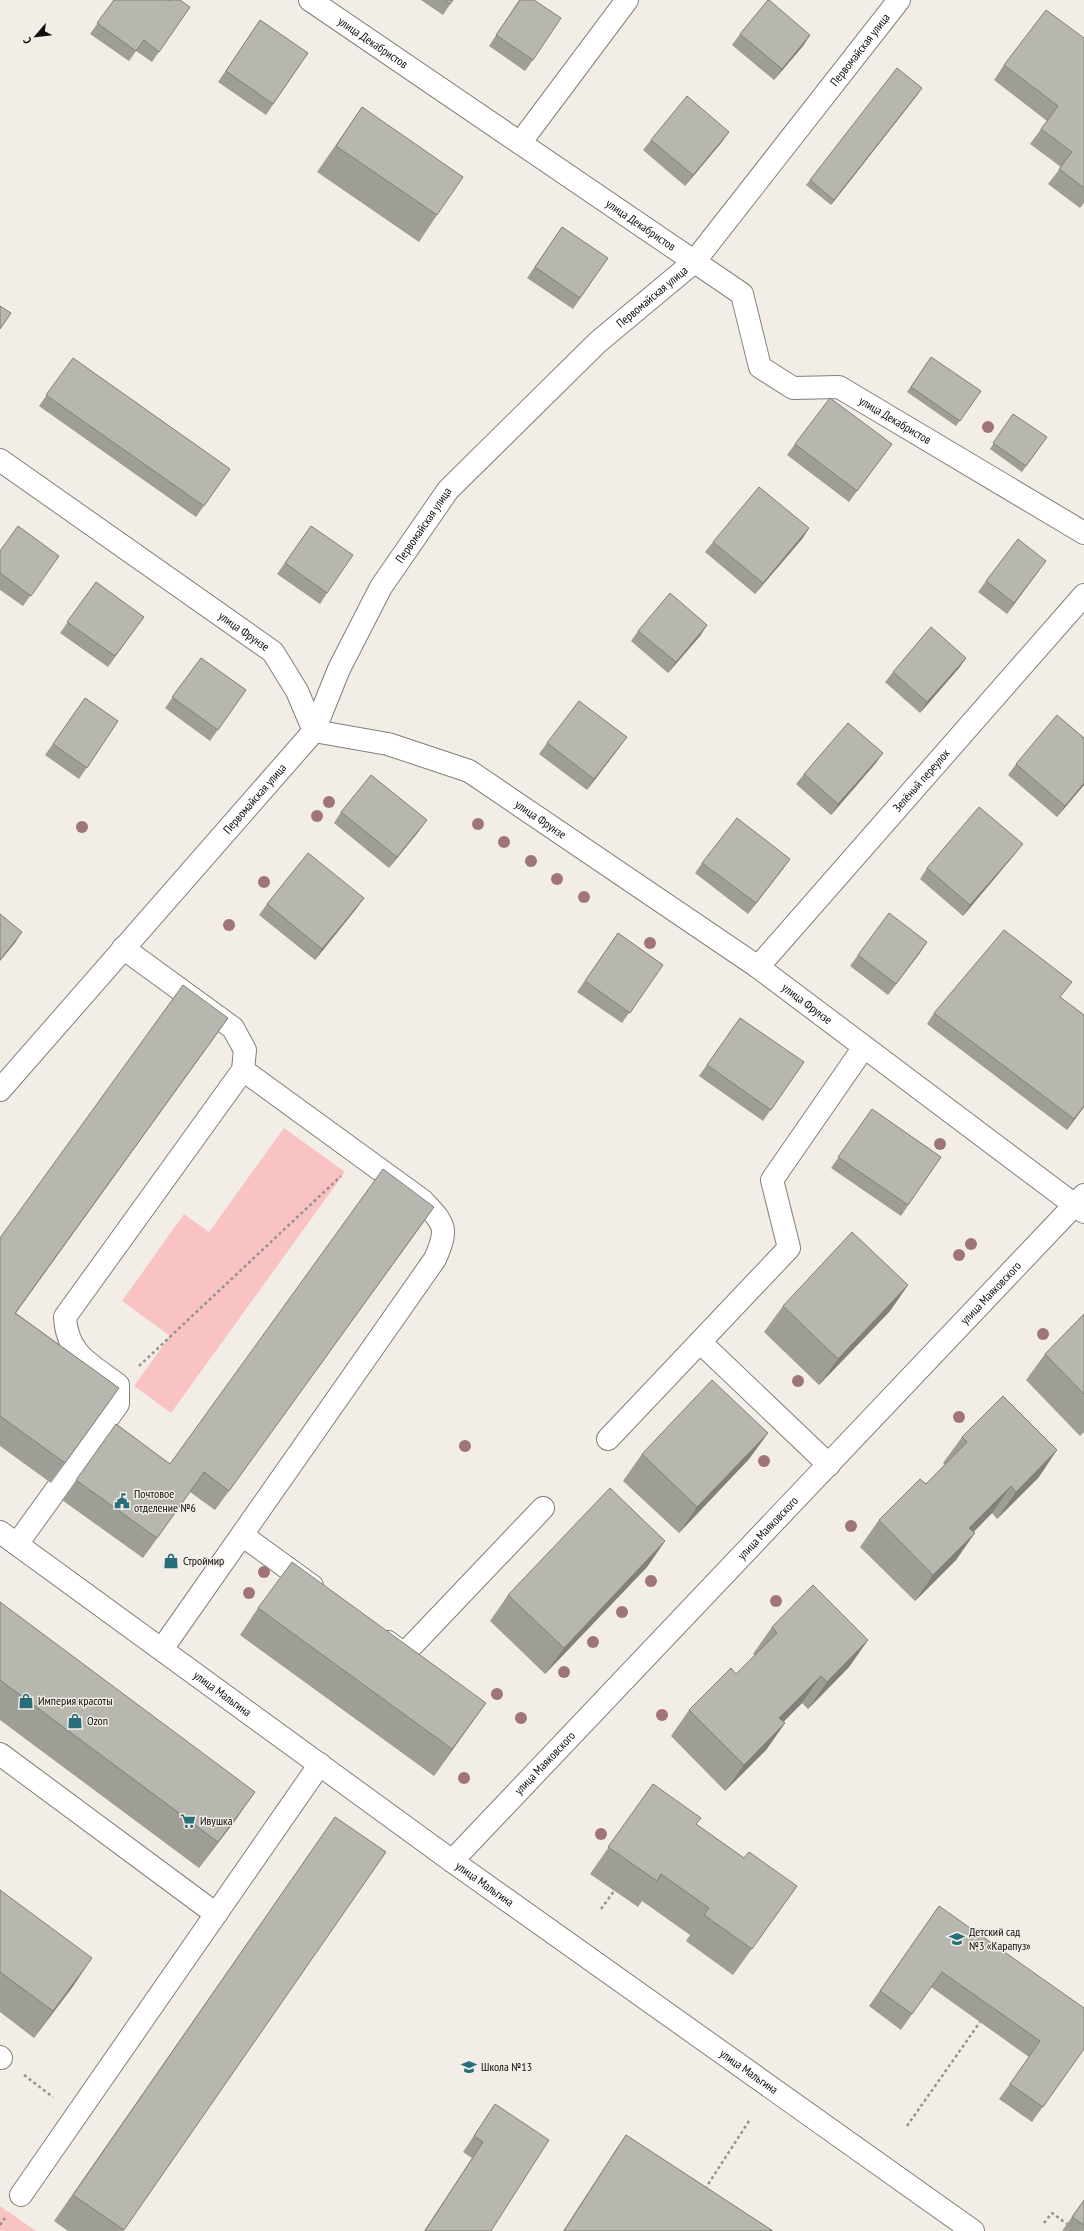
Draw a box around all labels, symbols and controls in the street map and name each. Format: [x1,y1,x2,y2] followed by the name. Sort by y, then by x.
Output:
[827,10,893,89] street label: Первомайская улица
[335,13,411,72] street label: улица Декабристов
[16,16,56,56] north arrow
[20,35,35,46] text: С
[603,196,679,254] street label: улица Декабристов
[613,262,691,331] street label: Первомайская улица
[856,393,934,447] street label: улица Декабристов
[392,484,455,566] street label: Первомайская улица
[216,608,272,654] street label: улица Фрунзе
[890,745,953,815] street label: Зелёный переулок
[220,760,289,837] street label: Первомайская улица
[512,796,569,842] street label: улица Фрунзе
[779,980,835,1027] street label: улица Фрунзе
[957,1258,1024,1327] street label: улица Маяковского
[134,1486,196,1515] place label: Почтовое отделение №6
[113,1492,131,1510] public building icon: Почтовое отделение №6
[734,1493,801,1562] street label: улица Маяковского
[162,1552,180,1570] shop icon: Строймир
[183,1553,224,1568] place label: Строймир
[191,1667,255,1720] street label: улица Мальгина
[17,1692,35,1710] shop icon: Империя красоты
[38,1693,113,1708] place label: Империя красоты
[66,1712,84,1730] shop icon: Ozon
[87,1713,108,1728] place label: Ozon
[511,1728,578,1797] street label: улица Маяковского
[179,1812,197,1830] supermarket icon: Ивушка
[200,1813,233,1828] place label: Ивушка
[453,1858,517,1910] street label: улица Мальгина
[969,1924,1031,1953] place label: Детский сад №3 «Карапуз»
[948,1930,966,1948] school or university icon: Детский сад №3 «Карапуз»
[717,2046,781,2097] street label: улица Мальгина
[460,2058,478,2076] school or university icon: Школа №13
[481,2059,532,2074] place label: Школа №13

